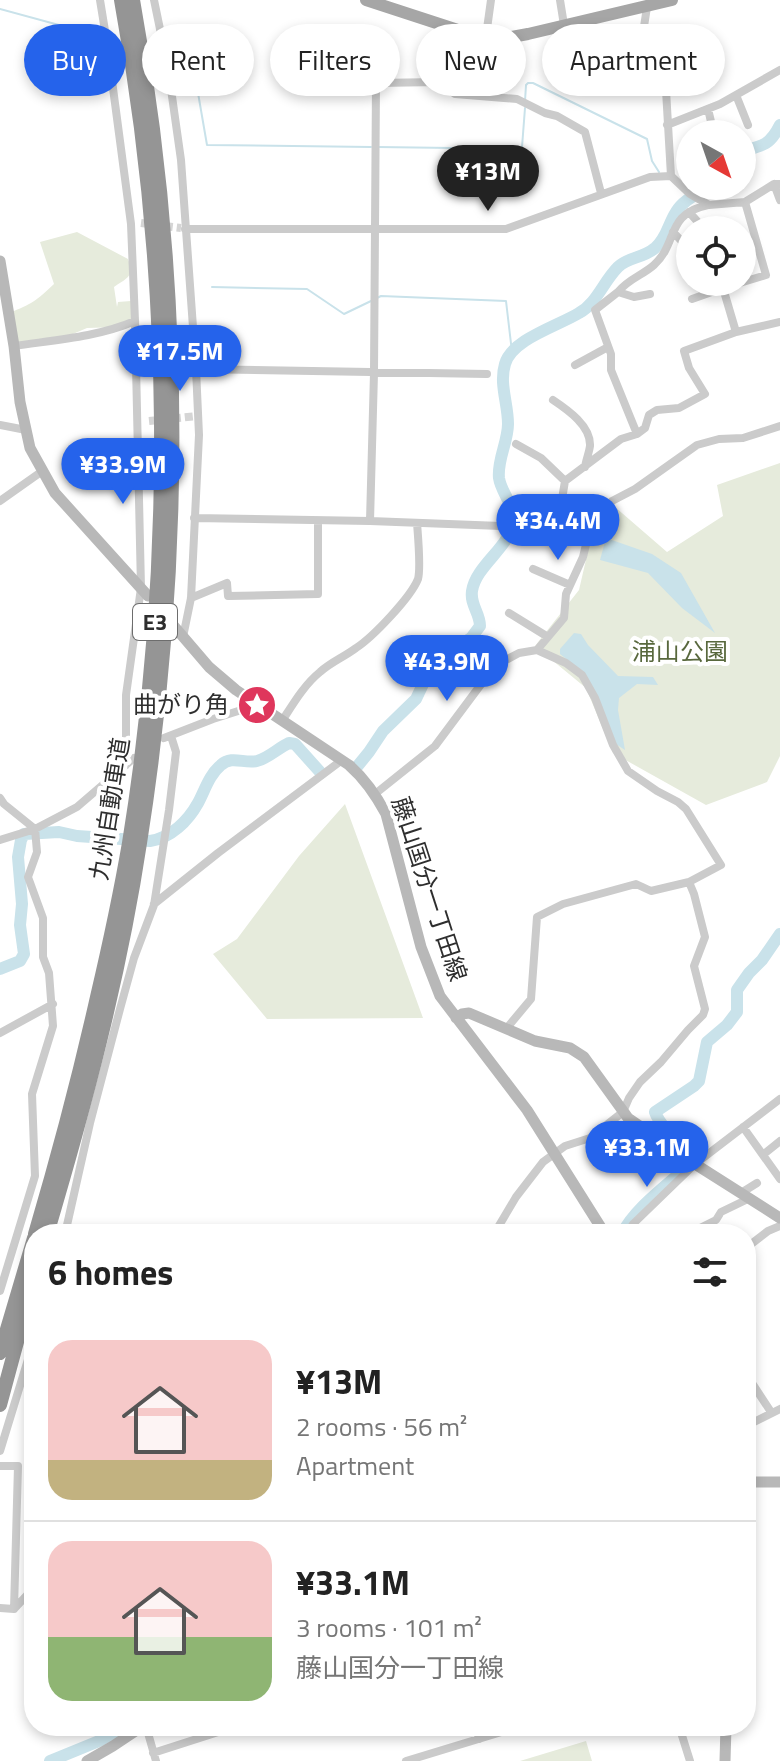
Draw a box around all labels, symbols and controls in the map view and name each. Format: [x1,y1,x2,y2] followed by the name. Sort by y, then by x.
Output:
[24,24,126,96] chip: Buy
[142,24,254,96] chip: Rent
[270,24,400,96] chip: Filters
[416,24,526,96] chip: New
[542,24,725,96] chip: Apartment
[676,120,756,200] north arrow
[676,120,756,296] map controls
[441,145,535,213] pin: ¥13M
[455,151,521,190] text: ¥13M
[676,216,756,296] button: locate
[115,325,245,393] pin: ¥17.5M
[136,331,224,370] text: ¥17.5M
[58,438,188,506] pin: ¥33.9M
[79,444,167,483] text: ¥33.9M
[493,494,623,562] pin: ¥34.4M
[514,500,602,539] text: ¥34.4M
[133,604,177,640] road number: E3
[632,633,728,669] park label: 浦山公園
[382,635,512,703] pin: ¥43.9M
[403,641,491,680] text: ¥43.9M
[236,684,278,726] place icon: 曲がり角
[133,686,229,722] place label: 曲がり角
[80,735,138,883] street label: 九州自動車道
[383,792,477,986] street label: 藤山国分一丁田線
[582,1121,712,1189] pin: ¥33.1M
[603,1127,691,1166] text: ¥33.1M
[48,1246,173,1298] text: 6 homes
[688,1250,732,1294] icon: filters
[296,1355,382,1407] text: ¥13M
[112,1372,208,1468] icon: home
[296,1407,467,1446] text: 2 rooms · 56 m²
[296,1446,414,1485] text: Apartment
[296,1556,410,1608] text: ¥33.1M
[112,1573,208,1669] icon: home
[296,1608,482,1647] text: 3 rooms · 101 m²
[296,1648,504,1687] text: 藤山国分一丁田線

